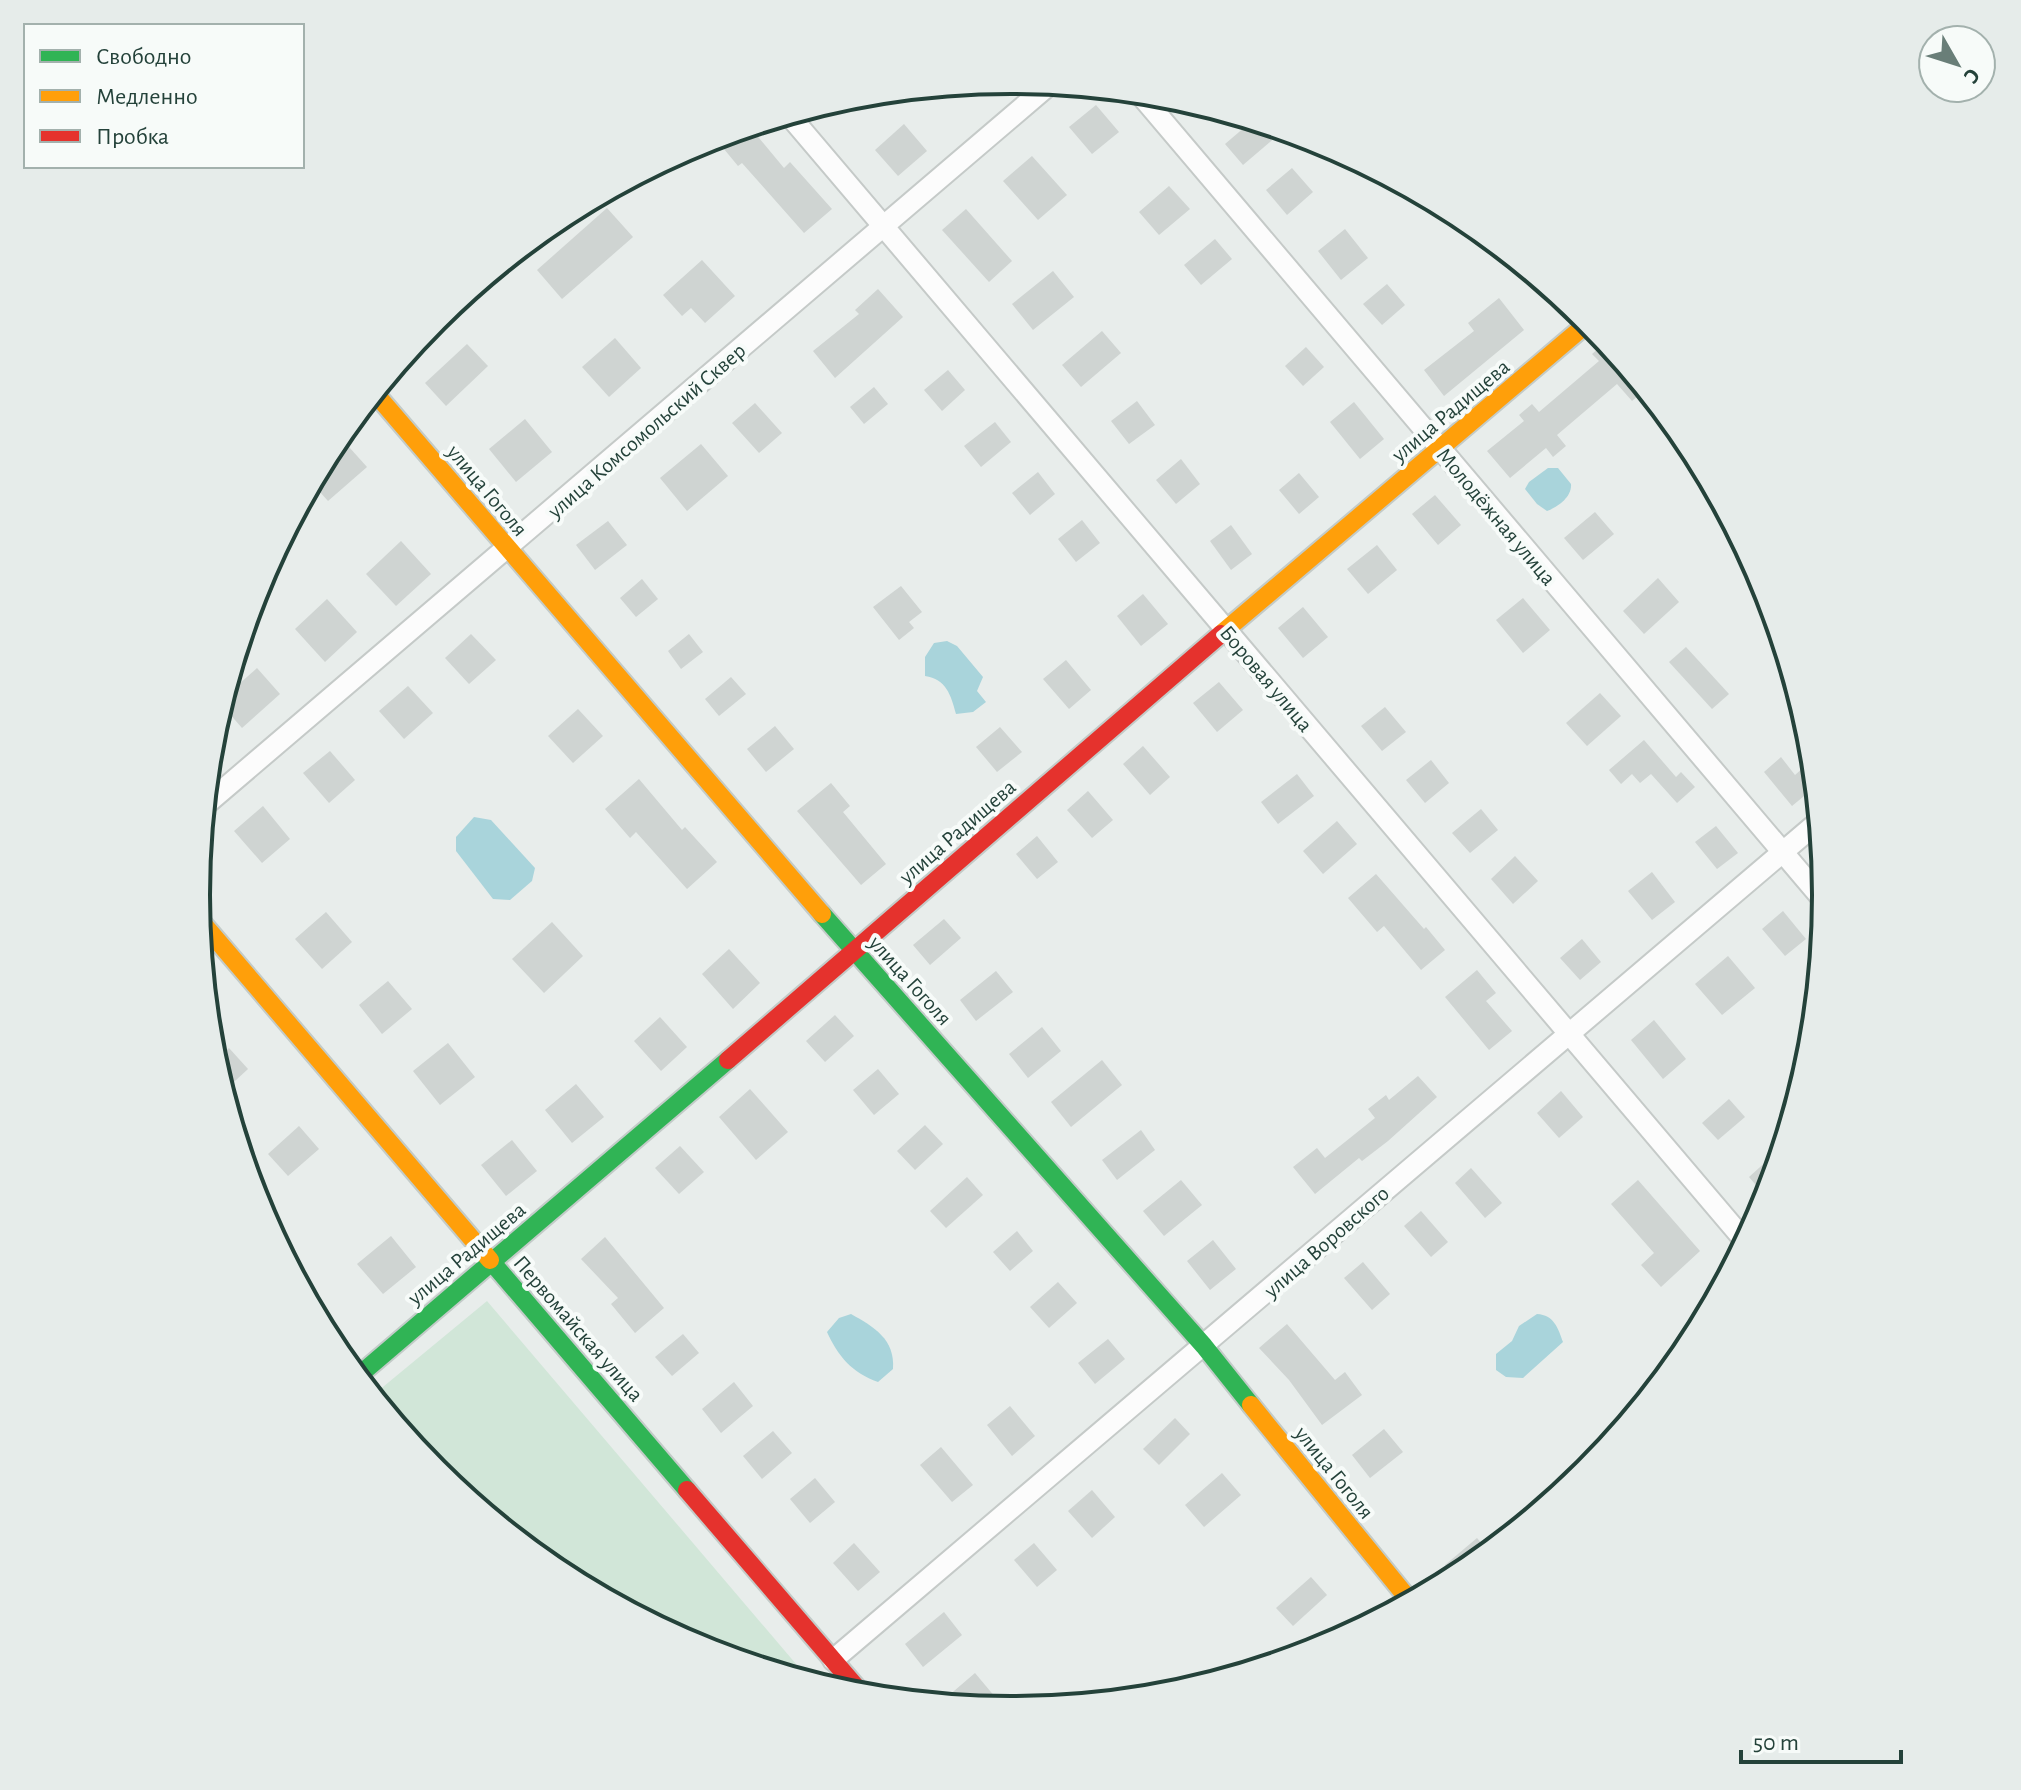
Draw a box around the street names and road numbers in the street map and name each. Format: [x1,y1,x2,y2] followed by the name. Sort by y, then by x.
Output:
[543,339,750,523] street label: улица Комсомольский Сквер
[1387,355,1514,467] street label: улица Радищева
[442,440,532,540] street label: улица Гоголя
[1433,444,1560,590] street label: Молодёжная улица
[1216,621,1317,736] street label: Боровая улица
[895,776,1020,889] street label: улица Радищева
[864,931,956,1030] street label: улица Гоголя
[1259,1182,1393,1302] street label: улица Воровского
[403,1198,530,1310] street label: улица Радищева
[509,1252,647,1406] street label: Первомайская улица
[1290,1422,1378,1523] street label: улица Гоголя

